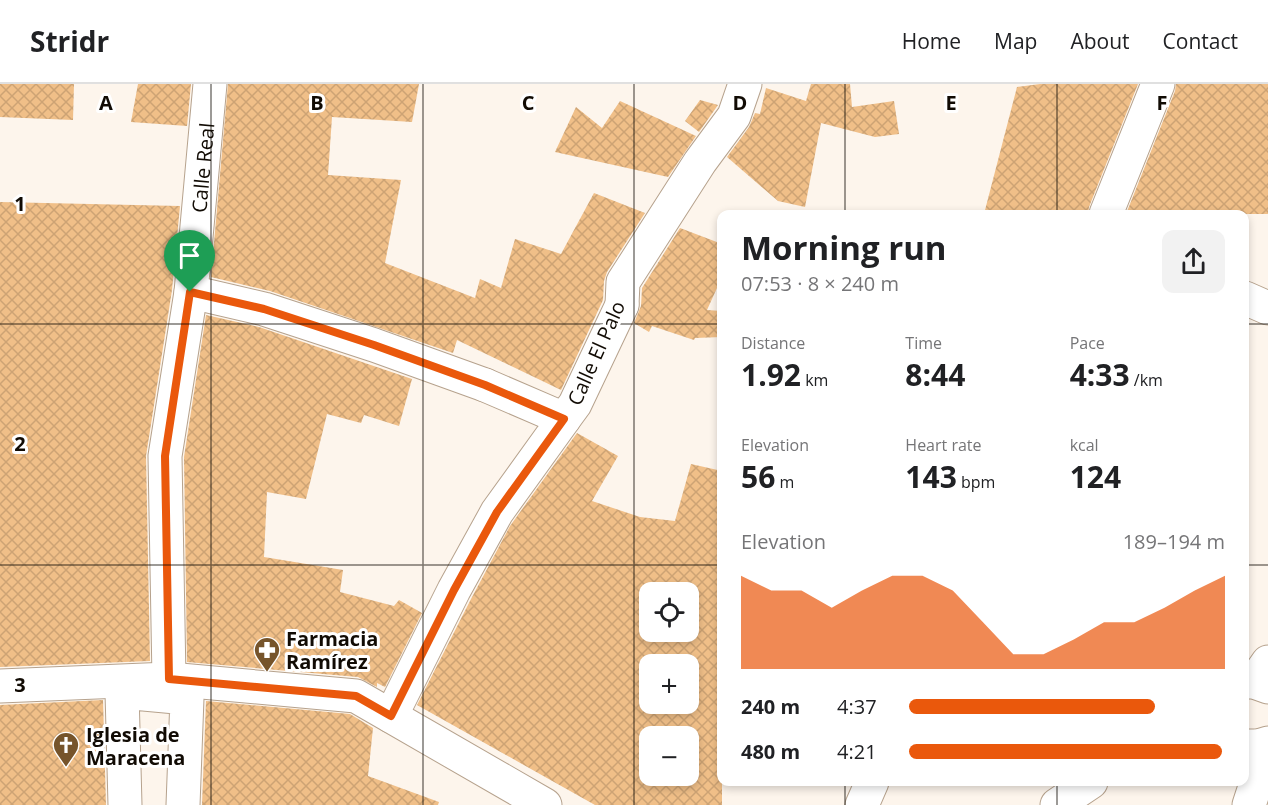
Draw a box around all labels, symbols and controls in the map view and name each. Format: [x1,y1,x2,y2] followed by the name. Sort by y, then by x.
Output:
[30,22,109,60] text: Stridr
[902,27,961,55] text: Home
[994,27,1037,55] text: Map
[1070,27,1130,55] text: About
[1163,27,1238,55] text: Contact
[99,89,113,116] text: A
[310,89,324,116] text: B
[522,89,535,116] text: C
[733,89,747,116] text: D
[945,89,957,116] text: E
[1157,89,1167,116] text: F
[185,122,220,214] street label: Calle Real
[14,190,26,217] text: 1
[741,225,947,270] text: Morning run
[164,230,215,292] pin
[1162,230,1225,293] button: share
[173,239,206,272] icon: arrive
[741,270,899,297] text: 07:53 · 8 × 240 m
[561,296,631,410] street label: Calle El Palo
[741,332,805,354] text: Distance
[905,332,942,354] text: Time
[1070,332,1105,354] text: Pace
[741,354,801,395] text: 1.92
[905,354,965,395] text: 8:44
[1070,354,1130,395] text: 4:33
[801,369,828,391] text: km
[1130,369,1163,391] text: /km
[14,430,26,457] text: 2
[741,434,809,456] text: Elevation
[905,434,982,456] text: Heart rate
[1070,434,1099,456] text: kcal
[741,456,775,497] text: 56
[905,456,957,497] text: 143
[1070,456,1121,497] text: 124
[775,471,794,493] text: m
[957,471,995,493] text: bpm
[741,528,826,555] text: Elevation
[1123,528,1225,555] text: 189–194 m
[639,582,699,786] map controls
[639,582,699,642] button: locate
[286,625,378,675] place label: Farmacia Ramírez
[252,635,282,673] pharmacy icon: Farmacia Ramírez
[639,654,699,714] button: +
[14,671,26,698] text: 3
[741,693,800,720] text: 240 m
[837,693,877,720] text: 4:37
[86,721,185,771] place label: Iglesia de Maracena
[639,726,699,786] button: −
[51,730,81,768] church icon: Iglesia de Maracena
[741,738,800,765] text: 480 m
[837,738,877,765] text: 4:21

